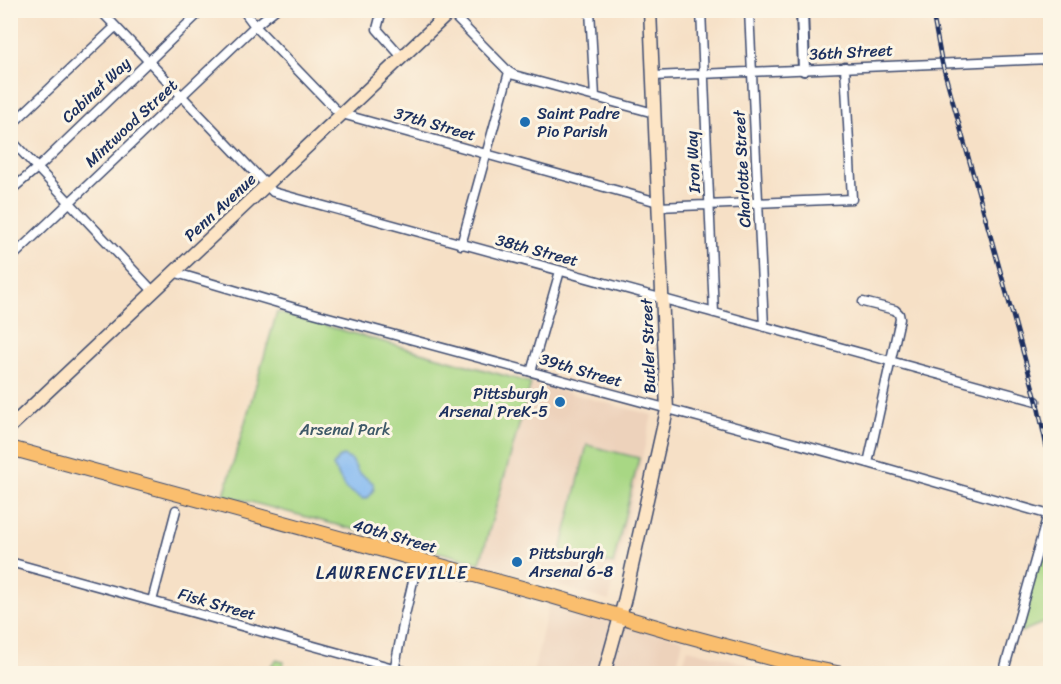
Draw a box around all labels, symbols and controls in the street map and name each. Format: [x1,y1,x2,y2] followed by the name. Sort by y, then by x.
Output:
[808,35,894,69] street label: 36th Street
[54,49,138,130] street label: Cabinet Way
[77,72,185,174] street label: Mintwood Street
[391,98,479,150] street label: 37th Street
[537,99,620,146] place label: Saint Padre Pio Parish
[724,109,760,228] street label: Charlotte Street
[518,115,532,129] marker: Saint Padre Pio Parish
[677,129,709,195] street label: Iron Way
[177,165,263,249] street label: Penn Avenue
[492,225,582,275] street label: 38th Street
[632,297,664,394] street label: Butler Street
[536,344,626,396] street label: 39th Street
[438,379,548,426] place label: Pittsburgh Arsenal PreK-5
[553,395,567,409] marker: Pittsburgh Arsenal PreK-5
[299,415,390,444] park label: Arsenal Park
[350,510,440,562] street label: 40th Street
[528,539,614,586] place label: Pittsburgh Arsenal 6-8
[510,555,524,569] marker: Pittsburgh Arsenal 6-8
[316,557,468,589] district label: LAWRENCEVILLE
[175,579,259,629] street label: Fisk Street

